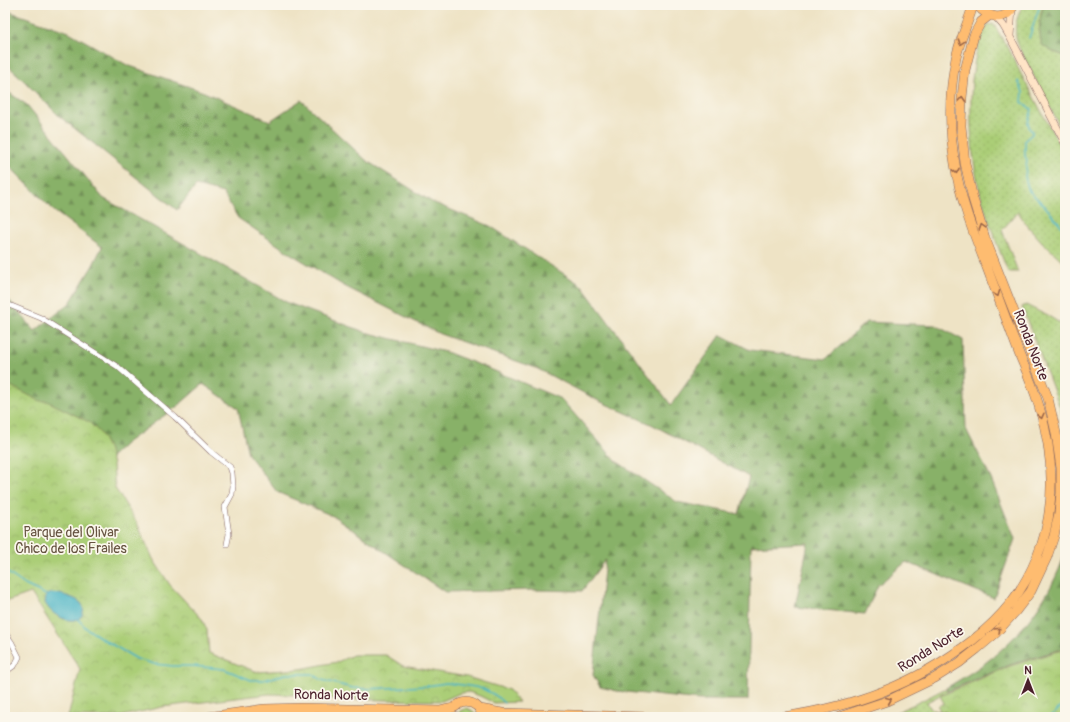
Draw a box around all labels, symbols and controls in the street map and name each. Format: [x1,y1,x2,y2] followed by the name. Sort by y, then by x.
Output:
[957,38,966,45] one-way arrow
[958,96,967,102] one-way arrow
[951,168,960,174] one-way arrow
[978,223,987,230] one-way arrow
[992,290,1000,297] one-way arrow
[1010,307,1052,383] street label: Ronda Norte
[1037,413,1045,419] one-way arrow
[15,524,127,557] park label: Parque del Olivar Chico de los Frailes
[895,622,967,676] street label: Ronda Norte
[993,627,1001,635] one-way arrow
[1008,660,1048,700] north arrow
[1024,664,1032,677] text: N
[294,686,368,704] street label: Ronda Norte
[885,697,893,705] one-way arrow

